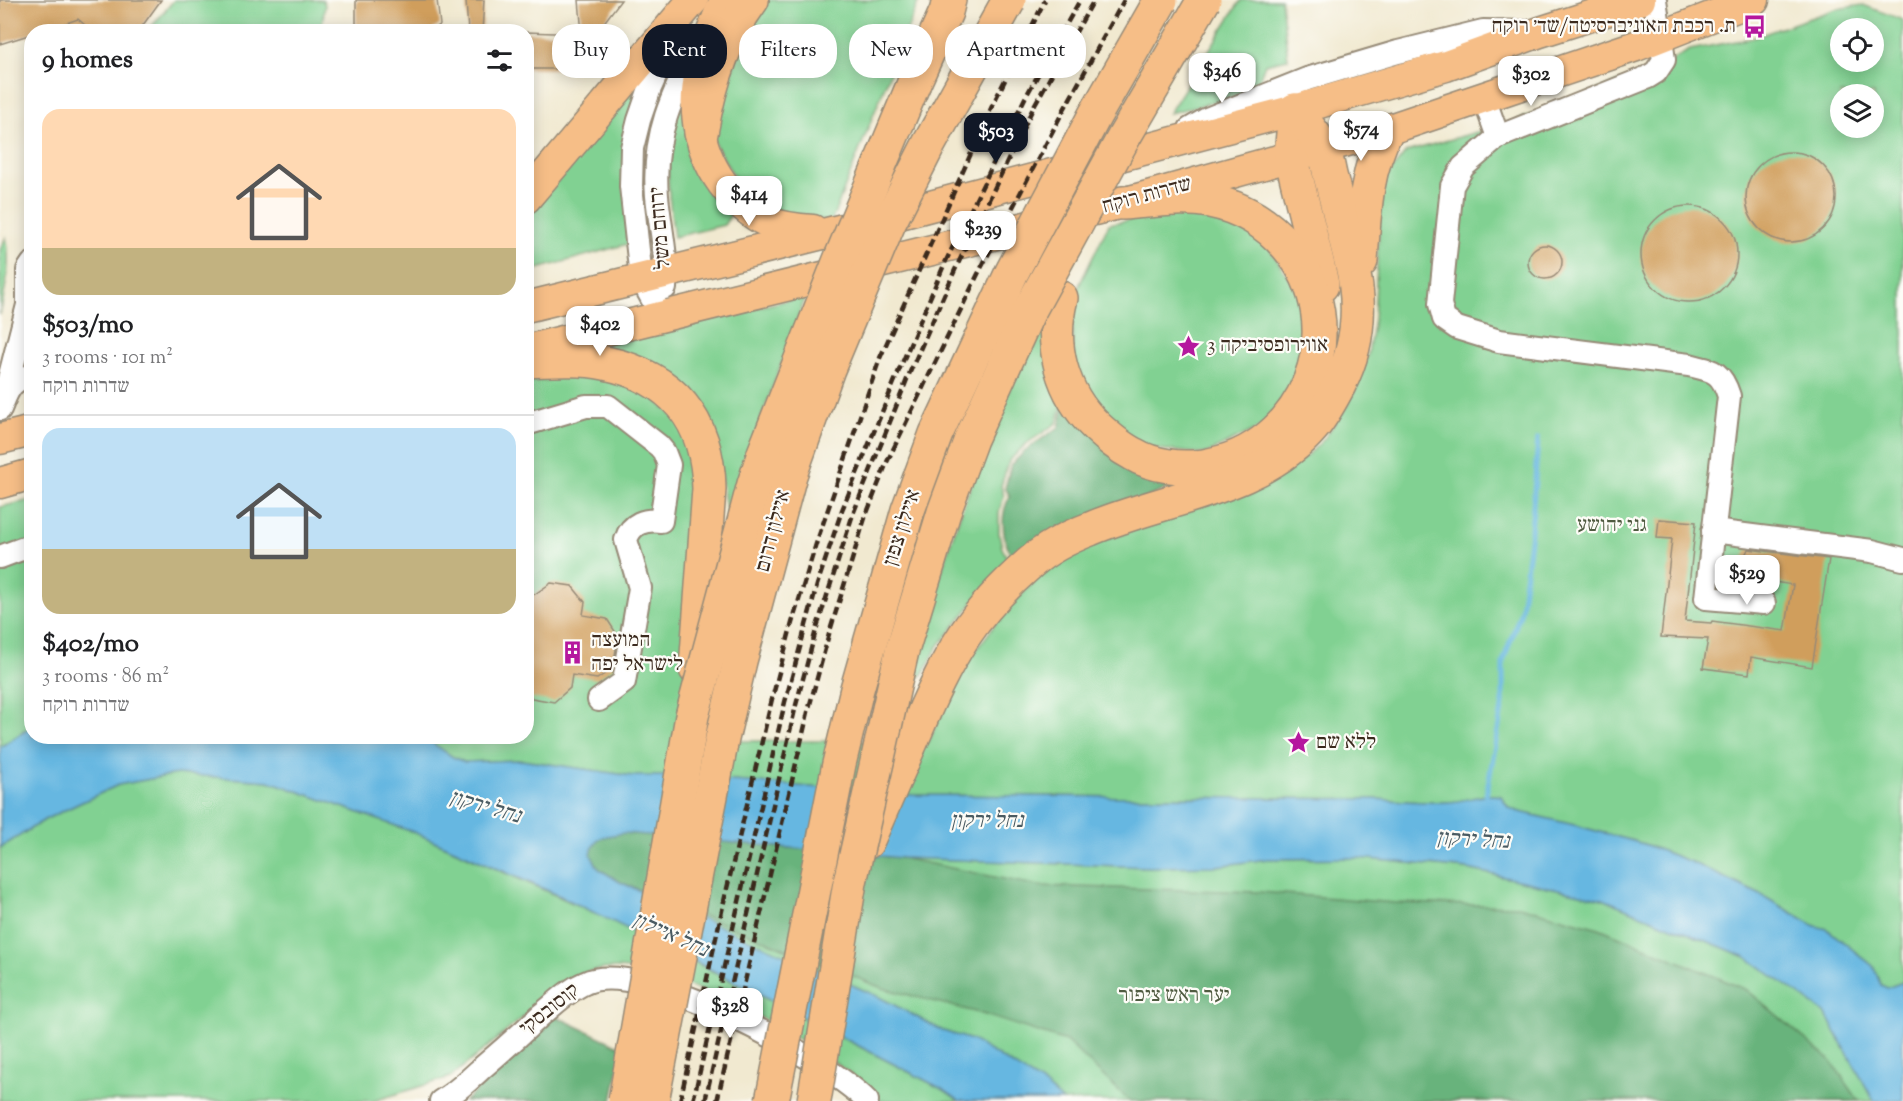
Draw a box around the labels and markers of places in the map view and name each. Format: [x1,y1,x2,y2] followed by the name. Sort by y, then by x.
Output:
[1491,12,1736,42] place label: ת. רכבת האוניברסיטה/שד׳ רוקח
[1741,14,1767,40] bus stop icon: ת. רכבת האוניברסיטה/שד׳ רוקח
[1186,53,1258,104] pin: $346
[1495,56,1567,107] pin: $302
[1325,111,1397,162] pin: $574
[960,113,1032,164] pin: $503
[713,176,785,227] pin: $414
[947,211,1019,262] pin: $239
[564,306,636,357] pin: $402
[1207,331,1328,361] place label: אווירופסיביקה 3
[1176,333,1202,359] place icon: אווירופסיביקה 3
[1711,555,1783,606] pin: $529
[591,626,683,680] place label: המועצה לישראל יפה
[560,640,586,666] building icon: המועצה לישראל יפה
[1316,728,1376,758] place label: ללא שם
[1285,730,1311,756] place icon: ללא שם
[694,988,766,1039] pin: $328

